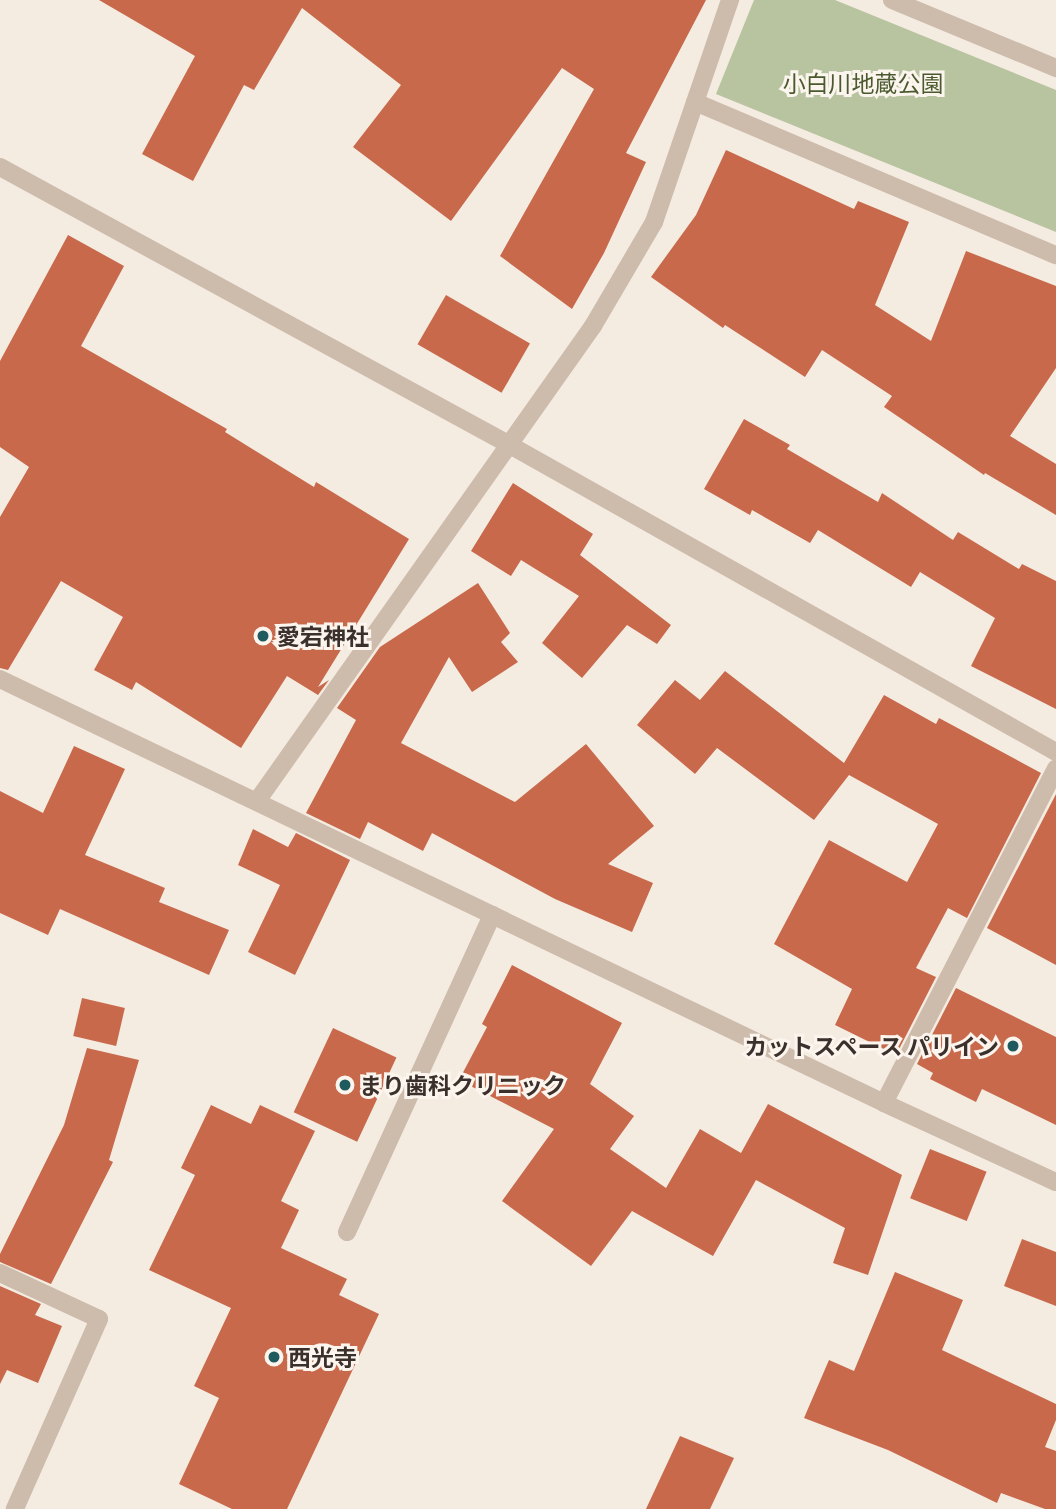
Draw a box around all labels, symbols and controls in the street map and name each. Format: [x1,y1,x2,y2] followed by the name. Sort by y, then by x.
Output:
[783,69,943,97] park label: 小白川地蔵公園
[277,622,369,650] place label: 愛宕神社
[255,628,271,644] marker: 愛宕神社
[741,1032,999,1060] place label: カットスペース パリイン
[1005,1038,1021,1054] marker: カットスペース パリイン
[359,1071,566,1099] place label: まり歯科クリニック
[337,1077,353,1093] marker: まり歯科クリニック
[288,1343,357,1371] place label: 西光寺
[266,1349,282,1365] marker: 西光寺

